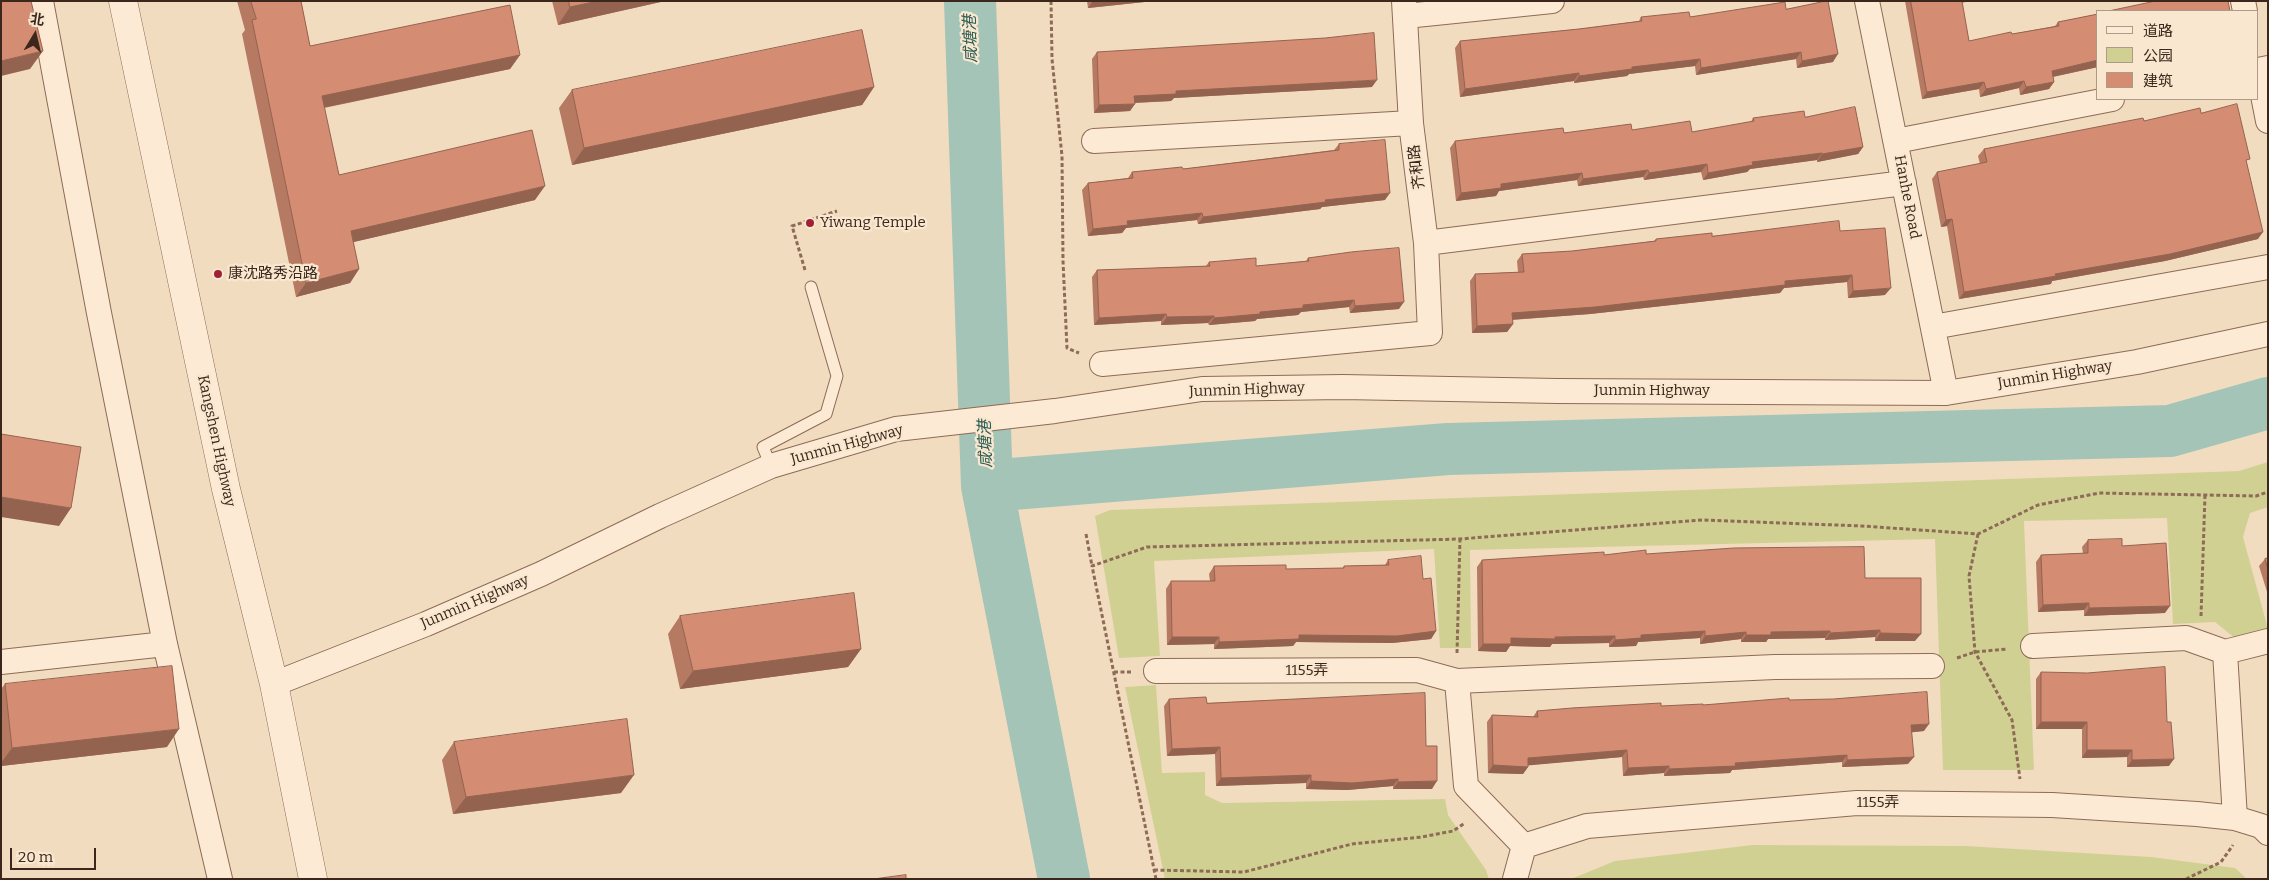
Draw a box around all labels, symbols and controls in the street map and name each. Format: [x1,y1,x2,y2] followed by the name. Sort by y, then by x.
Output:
[10,10,60,60] north arrow
[29,10,46,29] text: 北
[2096,10,2259,100] legend
[961,15,981,63] water label: 咸塘港
[2143,22,2173,40] text: 道路
[2143,47,2173,65] text: 公园
[2143,72,2173,90] text: 建筑
[1405,144,1429,190] street label: 齐和路
[1890,153,1924,241] street label: Hanhe Road
[820,214,926,232] place label: Yiwang Temple
[804,217,816,229] marker: Yiwang Temple
[228,265,318,283] place label: 康沈路秀沿路
[212,268,224,280] marker: 康沈路秀沿路
[1996,357,2114,393] street label: Junmin Highway
[193,374,239,508] street label: Kangshen Highway
[1189,379,1305,401] street label: Junmin Highway
[1594,382,1710,400] street label: Junmin Highway
[976,420,996,468] water label: 咸塘港
[789,421,905,469] street label: Junmin Highway
[418,571,532,633] street label: Junmin Highway
[1285,662,1329,680] street label: 1155弄
[1856,794,1900,812] street label: 1155弄
[12,838,99,870] scale bar
[18,848,53,866] text: 20 m

